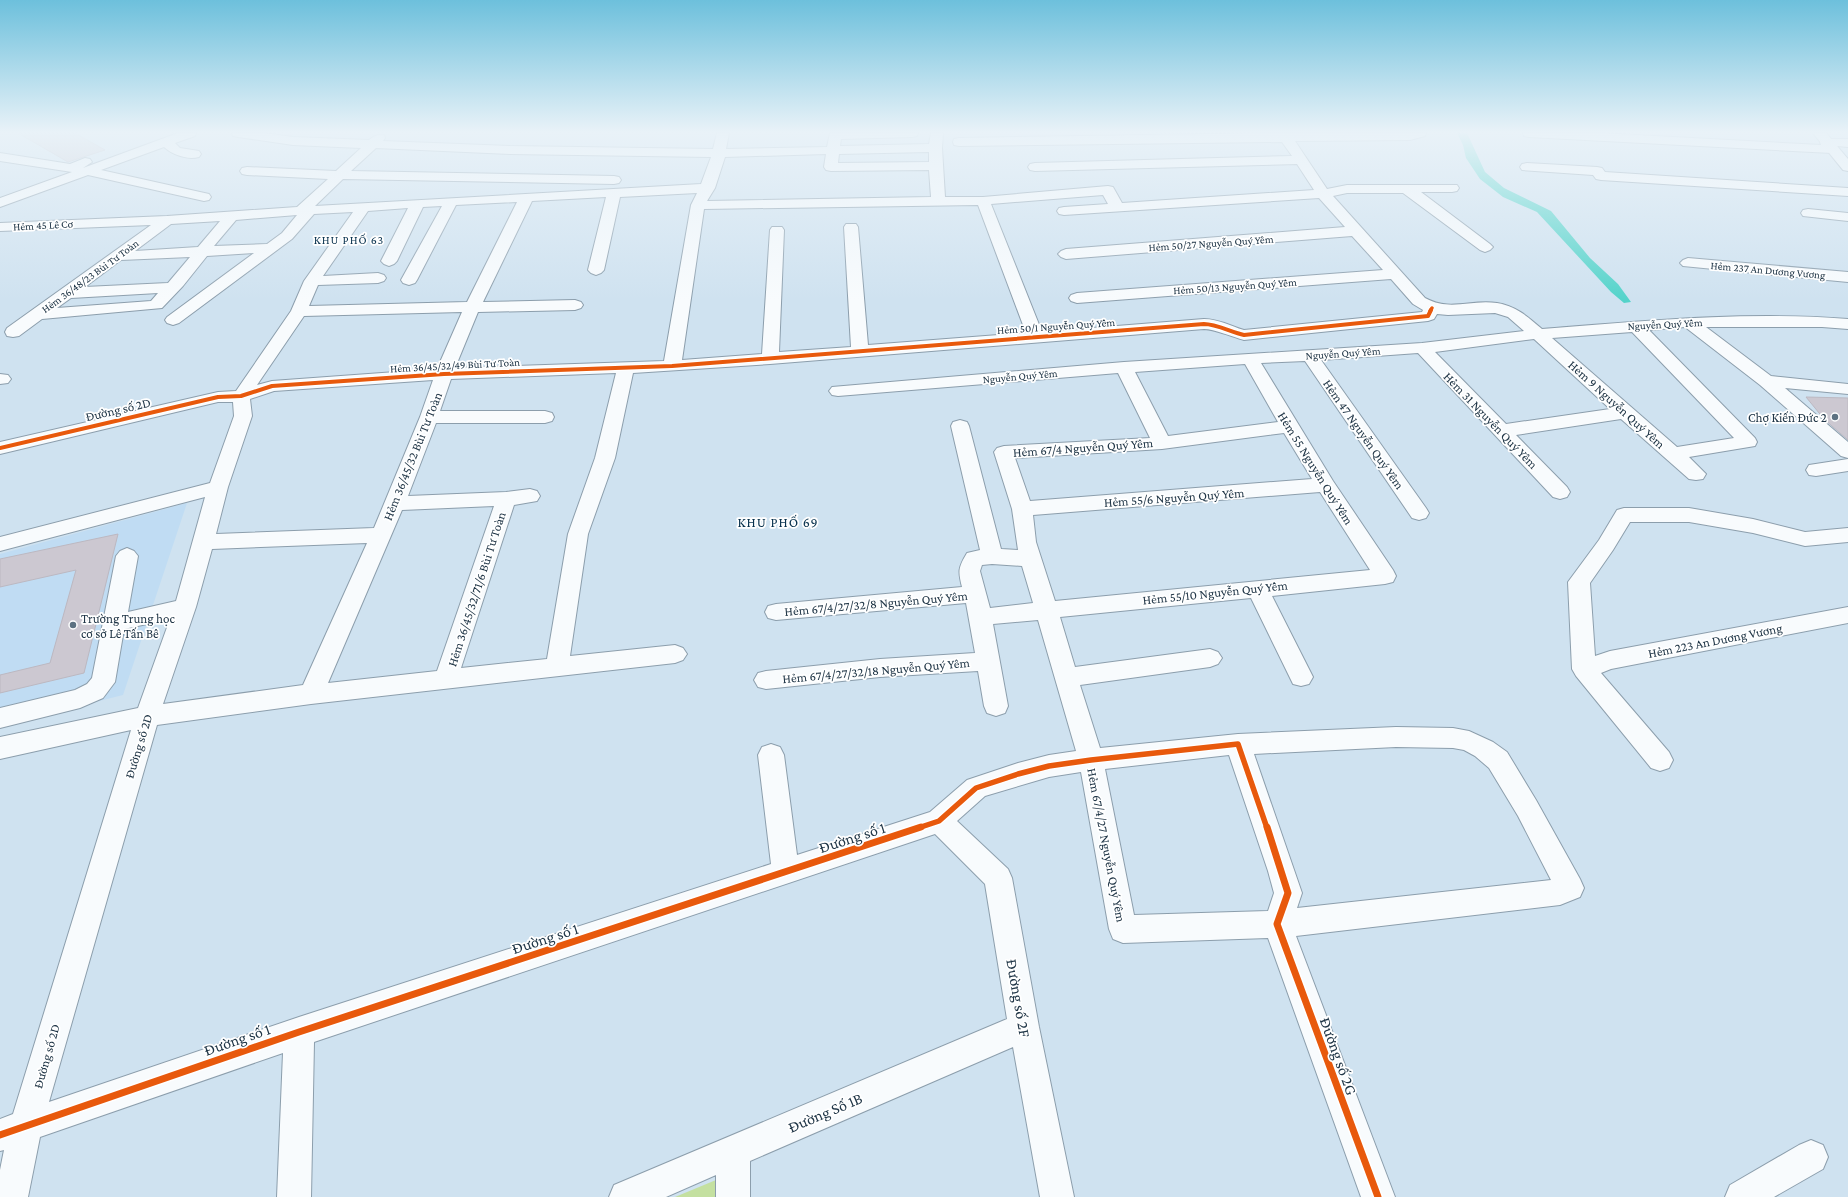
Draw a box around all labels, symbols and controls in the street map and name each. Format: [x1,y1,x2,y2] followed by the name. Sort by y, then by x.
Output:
[13,217,74,233] street label: Hẻm 45 Lê Cơ
[314,233,384,247] district label: KHU PHỐ 63
[1148,233,1274,254] street label: Hẻm 50/27 Nguyễn Quý Yêm
[39,237,141,315] street label: Hẻm 36/48/23 Bùi Tư Toàn
[1710,259,1827,282] street label: Hẻm 237 An Dương Vương
[1173,276,1297,297] street label: Hẻm 50/13 Nguyễn Quý Yêm
[997,316,1116,337] street label: Hẻm 50/1 Nguyễn Quý Yêm
[1627,316,1703,333] street label: Nguyễn Quý Yêm
[1305,344,1381,363] street label: Nguyễn Quý Yêm
[390,356,520,374] street label: Hẻm 36/45/32/49 Bùi Tư Toàn
[1565,357,1669,452] street label: Hẻm 9 Nguyễn Quý Yêm
[982,367,1058,386] street label: Nguyễn Quý Yêm
[1440,369,1541,472] street label: Hẻm 31 Nguyễn Quý Yêm
[1320,376,1408,493] street label: Hẻm 47 Nguyễn Quý Yêm
[380,390,445,523] street label: Hẻm 36/45/32 Bùi Tư Toàn
[84,395,152,424] street label: Đường số 2D
[1275,409,1357,528] street label: Hẻm 55 Nguyễn Quý Yêm
[1748,410,1827,425] place label: Chợ Kiến Đức 2
[1830,412,1840,422] marker: Chợ Kiến Đức 2
[1013,435,1154,460] street label: Hẻm 67/4 Nguyễn Quý Yêm
[1103,485,1245,510] street label: Hẻm 55/6 Nguyễn Quý Yêm
[444,510,509,669] street label: Hẻm 36/45/32/71/6 Bùi Tư Toàn
[737,514,819,530] district label: KHU PHỐ 69
[1142,577,1289,608] street label: Hẻm 55/10 Nguyễn Quý Yêm
[784,588,969,619] street label: Hẻm 67/4/27/32/8 Nguyễn Quý Yêm
[81,611,175,641] place label: Trường Trung học cơ sở Lê Tấn Bê
[68,620,78,630] marker: Trường Trung học cơ sở Lê Tấn Bê
[1647,620,1784,661] street label: Hẻm 223 An Dương Vương
[782,655,971,686] street label: Hẻm 67/4/27/32/18 Nguyễn Quý Yêm
[122,712,155,780] street label: Đường số 2D
[1084,767,1129,924] street label: Hẻm 67/4/27 Nguyễn Quý Yêm
[817,819,888,857] street label: Đường số 1
[510,920,581,958] street label: Đường số 1
[1002,958,1034,1039] street label: Đường số 2F
[1316,1015,1360,1098] street label: Đường số 2G
[202,1020,273,1060] street label: Đường số 1
[30,1022,63,1090] street label: Đường số 2D
[786,1089,865,1137] street label: Đường Số 1B

